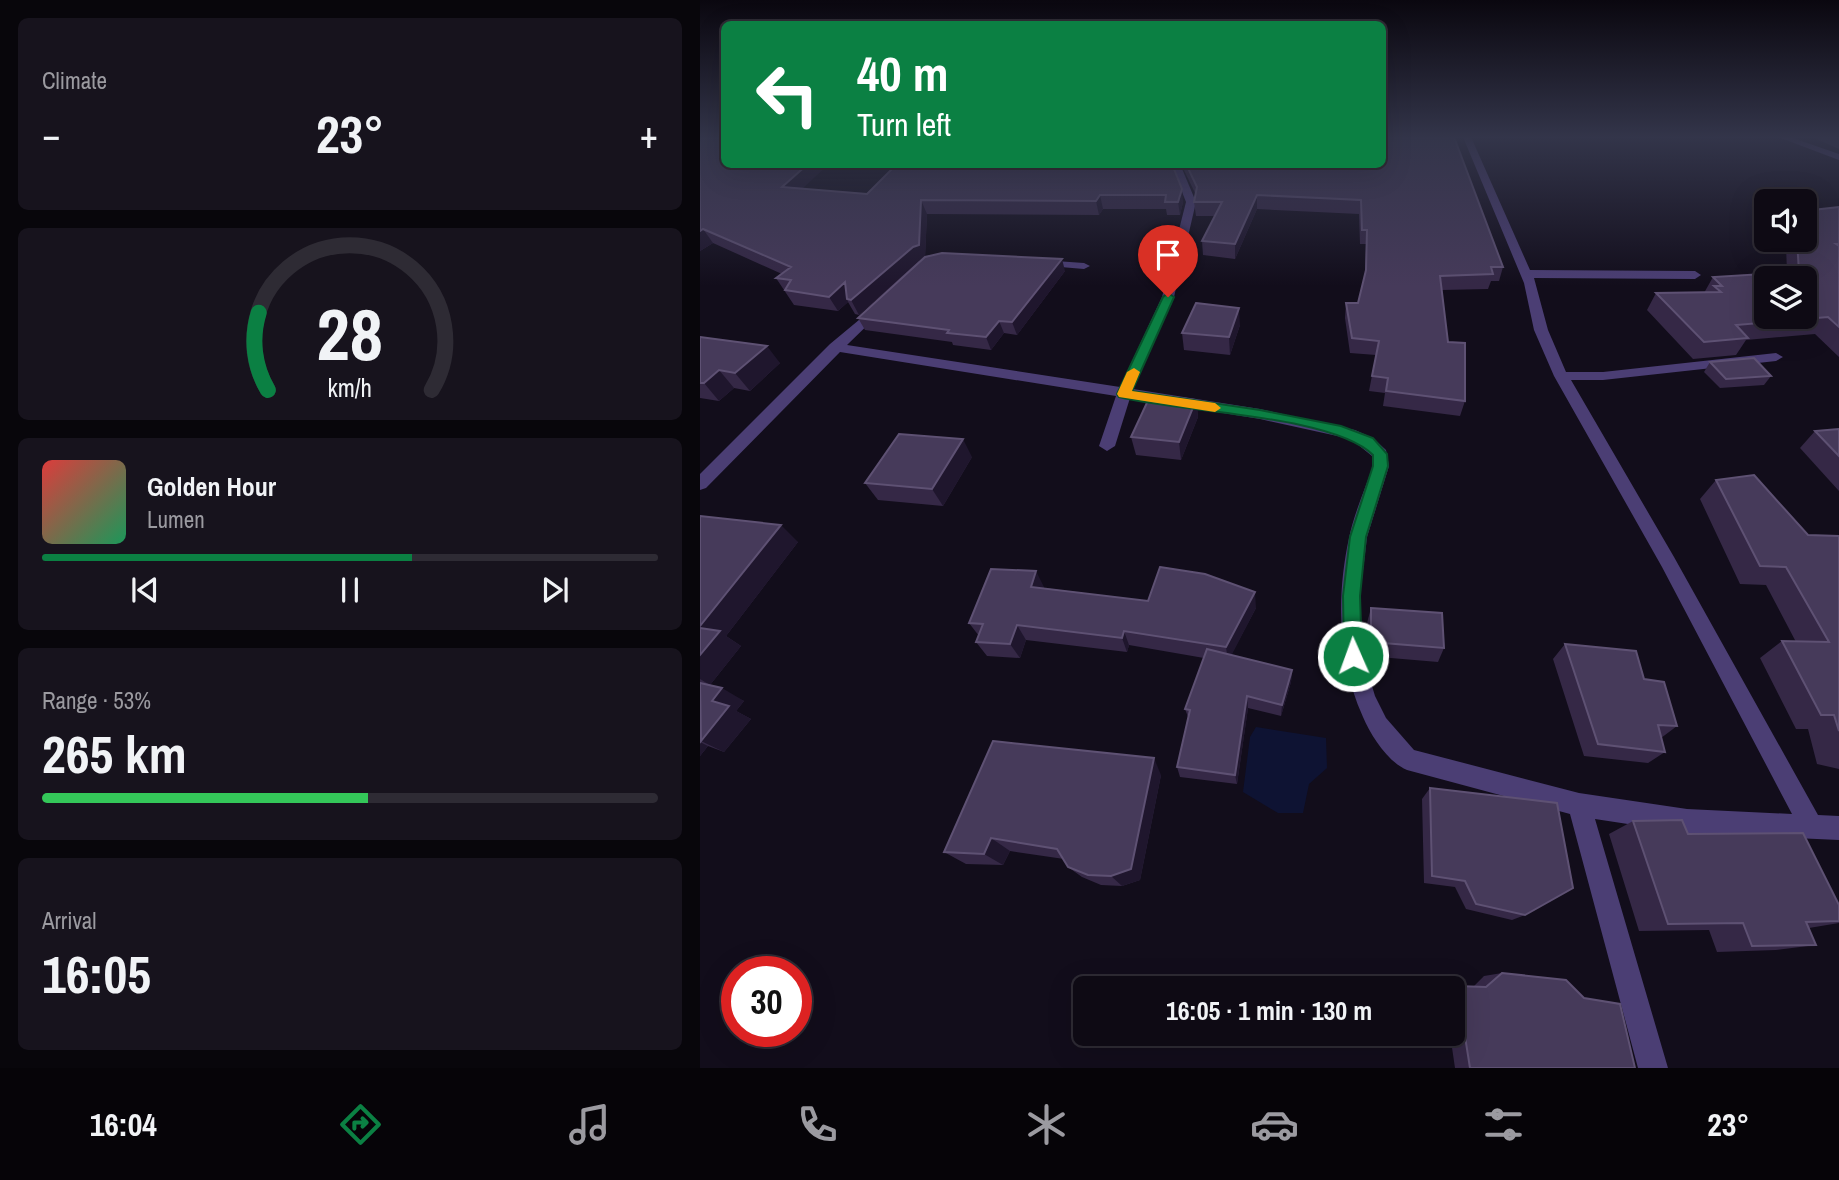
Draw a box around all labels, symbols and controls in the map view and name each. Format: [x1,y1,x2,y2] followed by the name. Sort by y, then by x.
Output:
[857,40,949,106] text: 40 m
[742,49,833,140] icon: left
[42,65,107,96] text: Climate
[316,99,384,169] text: 23°
[857,103,951,146] text: Turn left
[42,109,60,160] text: −
[640,109,658,160] text: +
[1754,189,1817,329] map controls
[1754,189,1817,252] button: sound
[1138,225,1198,297] pin
[1149,236,1187,274] icon: arrive
[1754,266,1817,329] button: layers
[317,285,383,383] text: 28
[328,371,372,405] text: km/h
[147,469,276,504] text: Golden Hour
[147,504,205,535] text: Lumen
[126,571,164,609] icon: previous
[331,571,369,609] icon: pause
[536,571,574,609] icon: next
[1316,619,1390,693] position arrow
[42,685,151,716] text: Range · 53%
[42,719,187,789] text: 265 km
[42,905,97,936] text: Arrival
[42,939,151,1009] text: 16:05
[721,956,812,1047] speed limit sign: 30
[1166,993,1372,1028] text: 16:05 · 1 min · 130 m
[336,1100,385,1149] icon: directions
[565,1100,614,1149] icon: music
[793,1100,842,1149] icon: phone
[1022,1100,1071,1149] icon: climate
[1250,1100,1299,1149] icon: car
[1479,1100,1528,1149] icon: filters
[90,1103,157,1146] text: 16:04
[1707,1103,1749,1146] text: 23°

